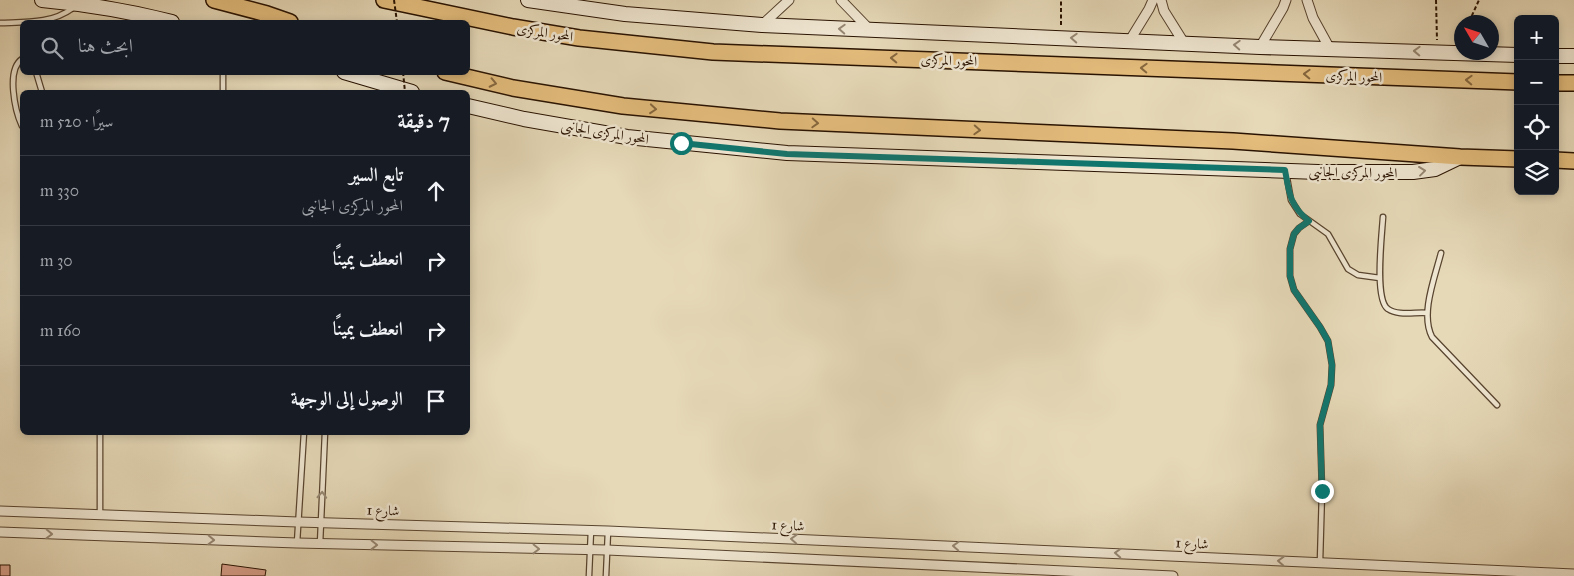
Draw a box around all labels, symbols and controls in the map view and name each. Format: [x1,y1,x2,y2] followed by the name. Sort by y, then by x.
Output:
[1454,15,1499,60] north arrow
[1514,15,1559,195] map controls
[1514,15,1559,60] button: +
[20,20,470,75] search box
[516,20,574,45] street label: المحور المركزى
[838,23,846,34] one-way arrow
[1070,32,1078,43] one-way arrow
[38,34,66,62] icon: search
[78,34,133,57] text: ابحث هنا
[1232,40,1240,51] one-way arrow
[1412,46,1420,57] one-way arrow
[920,51,978,70] street label: المحور المركزى
[890,53,898,64] one-way arrow
[1514,60,1559,105] button: −
[1140,62,1148,73] one-way arrow
[1325,67,1383,86] street label: المحور المركزى
[1302,69,1310,79] one-way arrow
[1465,75,1472,85] one-way arrow
[488,78,497,88] one-way arrow
[649,103,657,114] one-way arrow
[1514,105,1559,150] button: locate
[398,108,450,134] text: 7 دقيقة
[40,112,113,131] text: سيرًا · 520 m
[559,117,650,150] street label: المحور المركزى الجانبى
[812,118,819,128] one-way arrow
[974,125,982,135] one-way arrow
[670,132,693,155] route start
[1514,150,1559,195] button: layers
[349,163,403,186] text: تابع السير
[1308,163,1398,184] street label: المحور المركزى الجانبى
[1418,166,1426,177] one-way arrow
[422,177,450,205] icon: ahead
[40,181,79,200] text: 330 m
[301,196,403,215] text: المحور المركزى الجانبى
[333,247,403,270] text: انعطف يمينًا
[422,247,450,275] icon: right
[40,251,73,270] text: 30 m
[333,317,403,340] text: انعطف يمينًا
[422,317,450,345] icon: right
[40,321,81,340] text: 160 m
[291,387,403,410] text: الوصول إلى الوجهة
[422,387,450,415] icon: arrive
[1311,480,1334,503] route end
[316,491,327,499] one-way arrow
[366,501,400,523] street label: شارع 1
[771,516,805,538] street label: شارع 1
[45,528,53,539] one-way arrow
[789,534,797,544] one-way arrow
[1175,534,1209,556] street label: شارع 1
[208,535,215,545] one-way arrow
[370,540,378,550] one-way arrow
[952,541,960,552] one-way arrow
[532,544,540,554] one-way arrow
[1114,548,1122,559] one-way arrow
[1276,555,1284,566] one-way arrow

